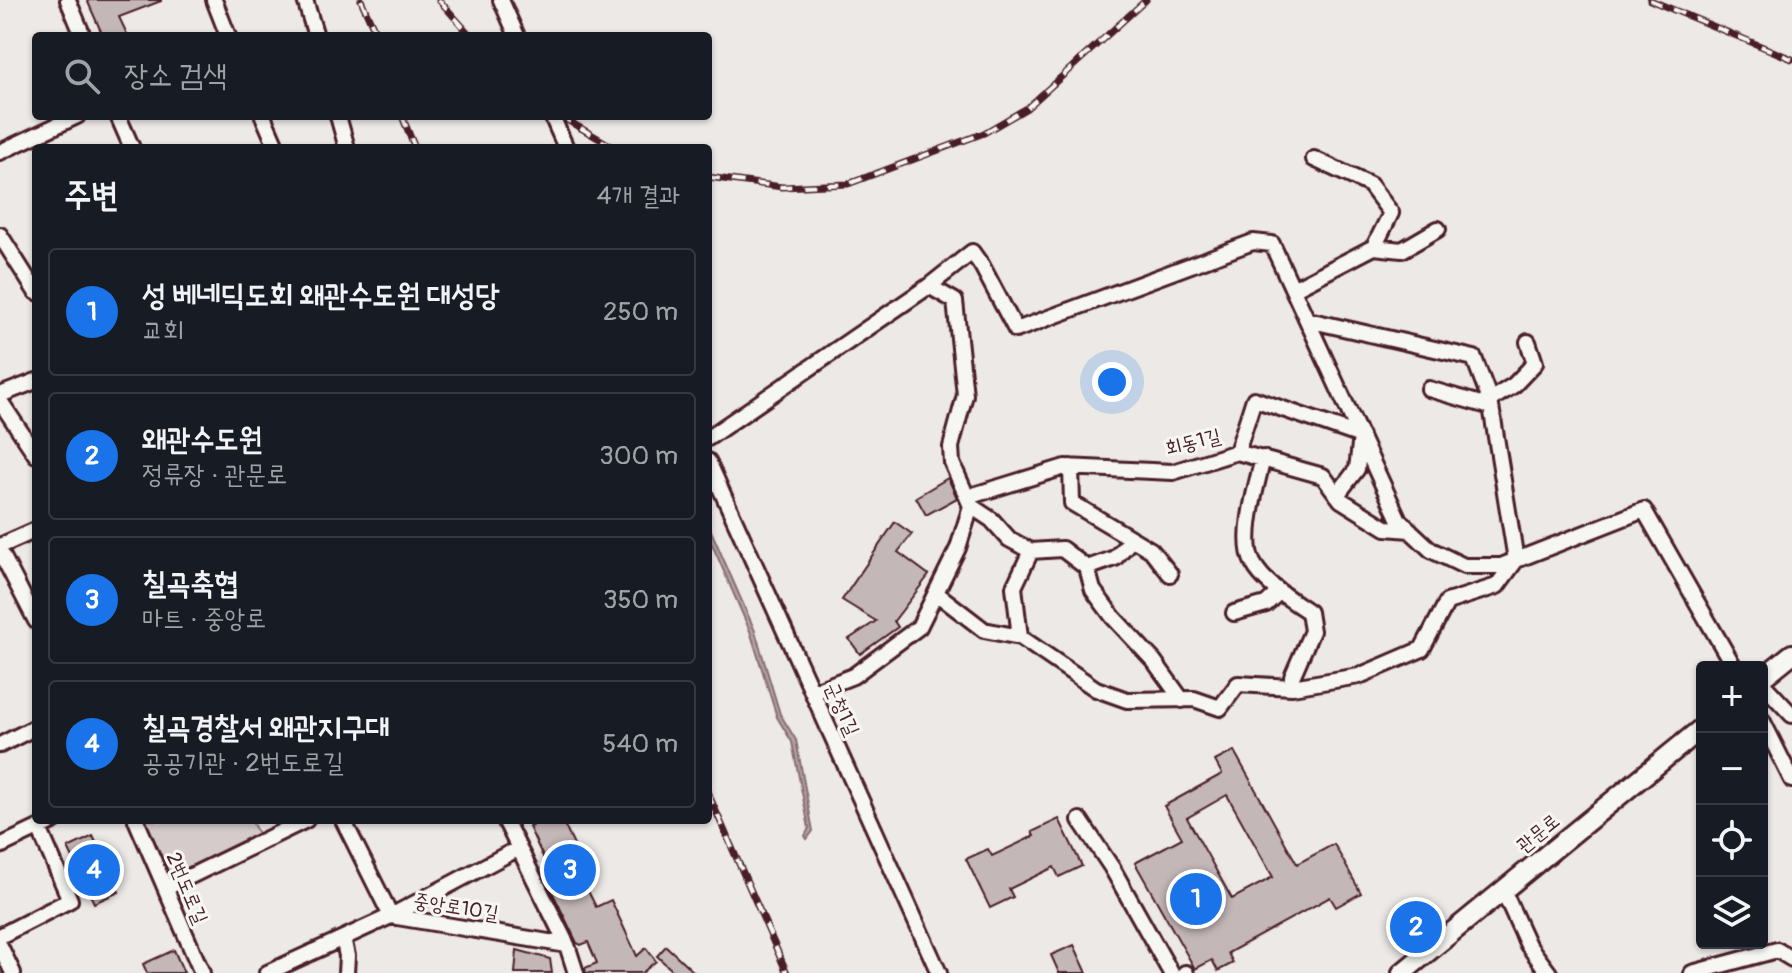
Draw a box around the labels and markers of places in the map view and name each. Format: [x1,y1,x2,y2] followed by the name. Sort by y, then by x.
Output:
[68,840,120,900] pin: 4
[544,840,596,900] pin: 3
[1170,869,1222,929] pin: 1
[1390,897,1442,957] pin: 2

